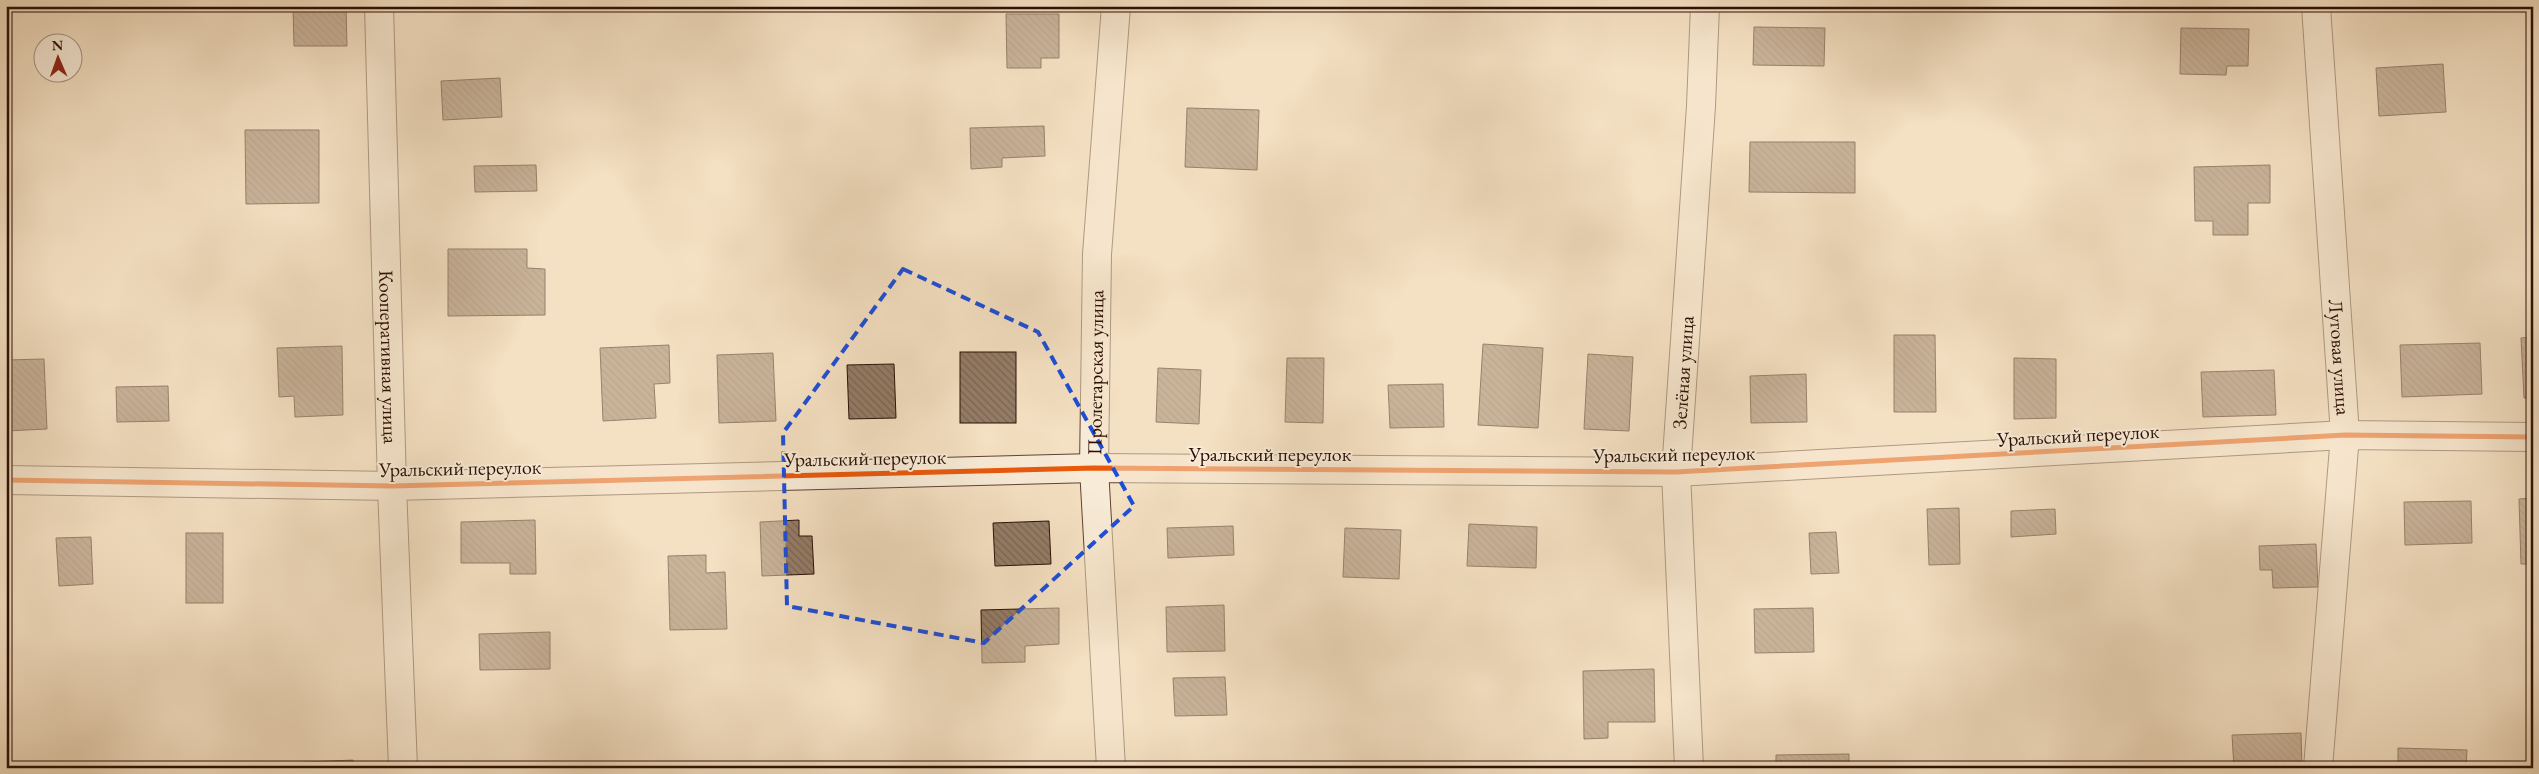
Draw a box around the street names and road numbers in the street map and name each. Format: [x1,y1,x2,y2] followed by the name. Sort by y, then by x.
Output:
[373,270,404,444] street label: Кооперативная улица
[1081,290,1109,455] street label: Пролетарская улица
[2323,298,2357,416] street label: Луговая улица
[1666,315,1700,430] street label: Зелёная улица
[1995,418,2160,452] street label: Уральский переулок
[1592,440,1756,468] street label: Уральский переулок
[1188,441,1352,467] street label: Уральский переулок
[783,444,947,472] street label: Уральский переулок
[378,454,542,482] street label: Уральский переулок

